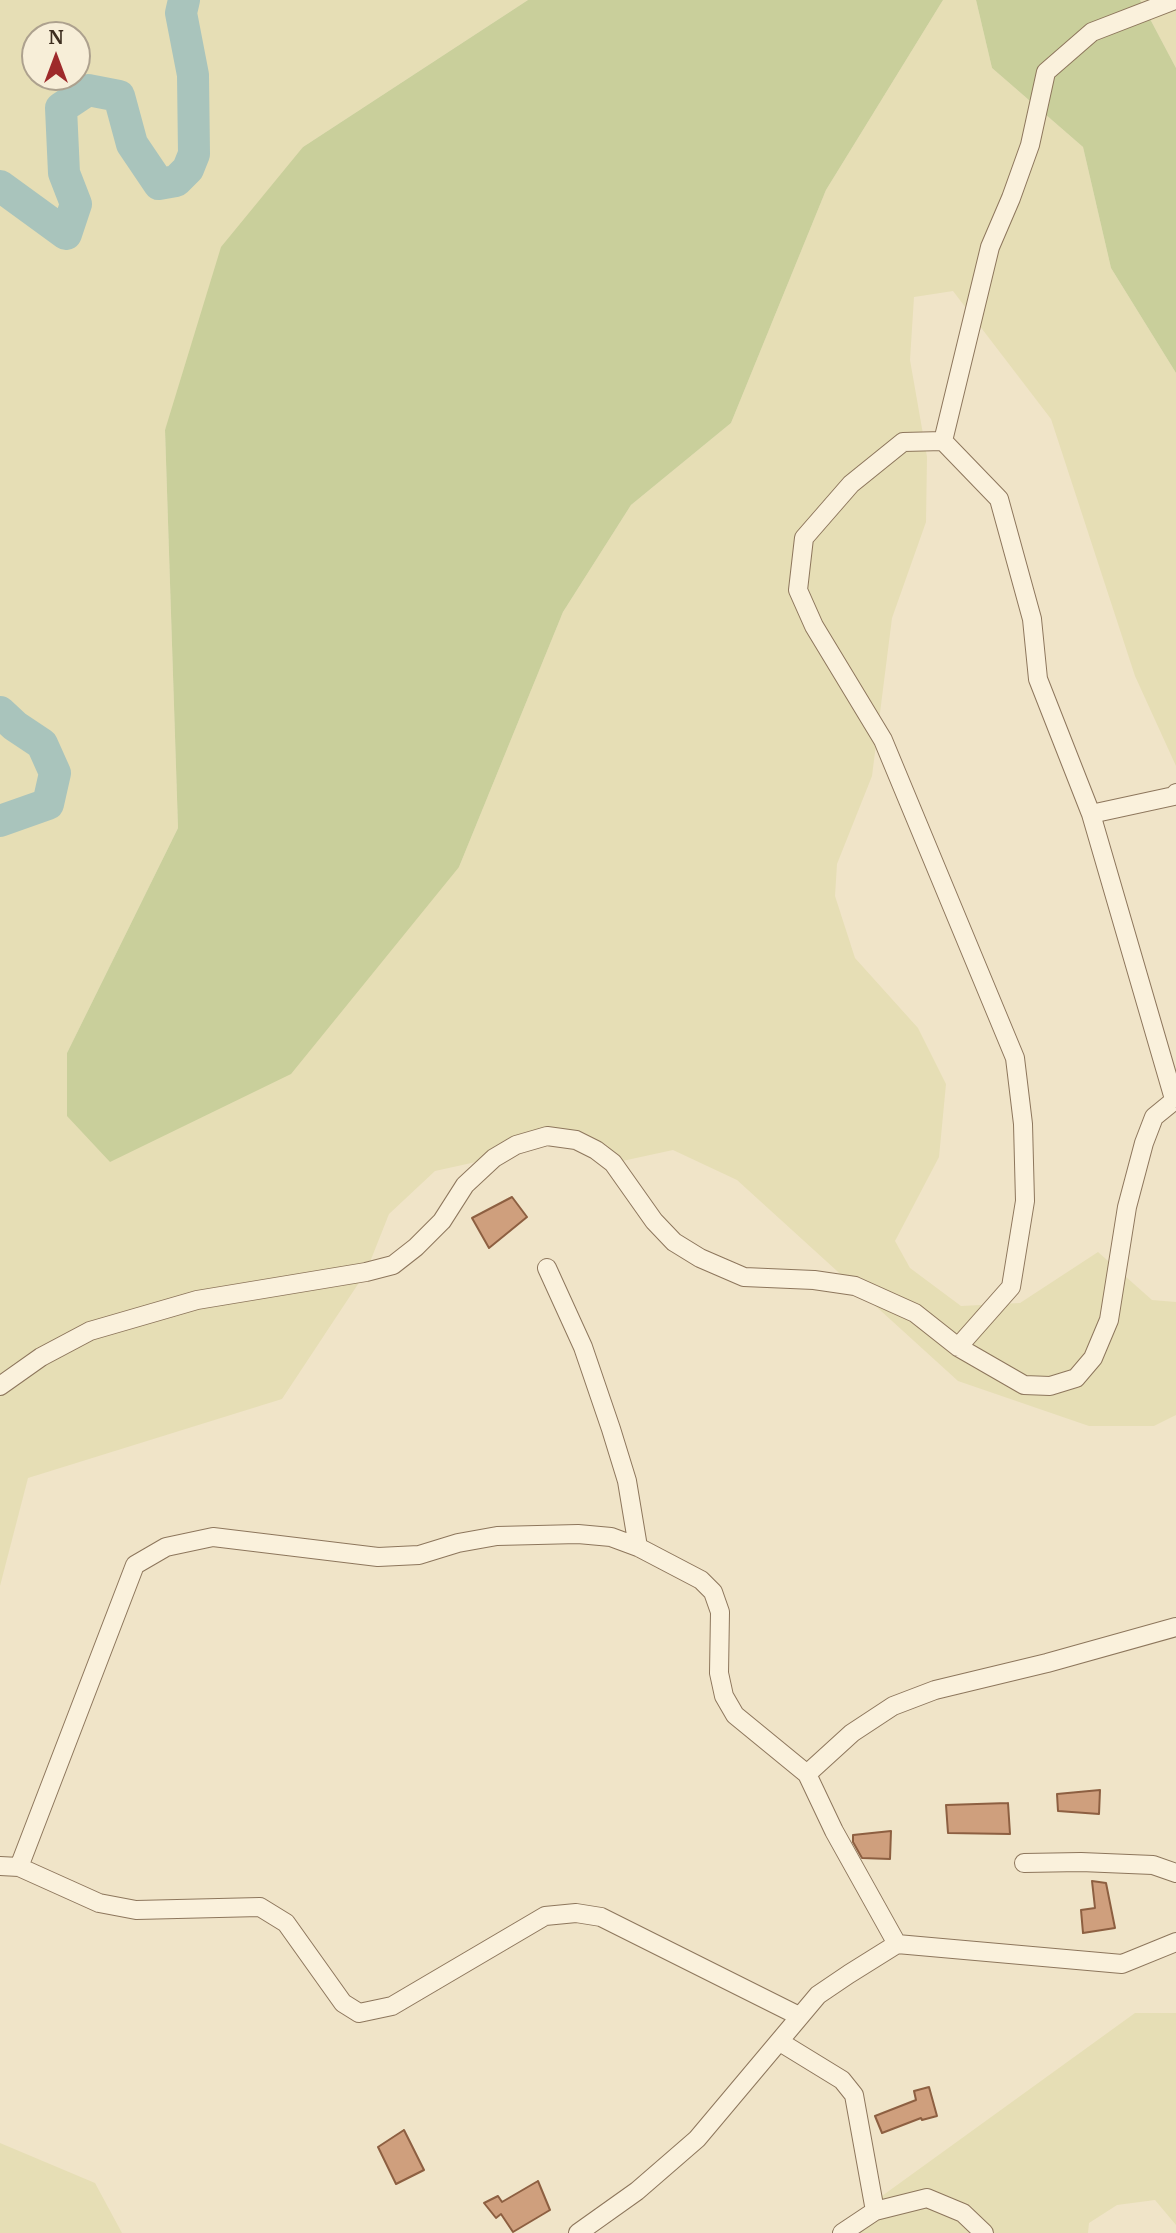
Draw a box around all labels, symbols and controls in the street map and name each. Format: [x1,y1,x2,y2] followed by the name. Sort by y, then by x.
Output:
[21,21,91,91] north arrow
[48,25,64,49] text: N

